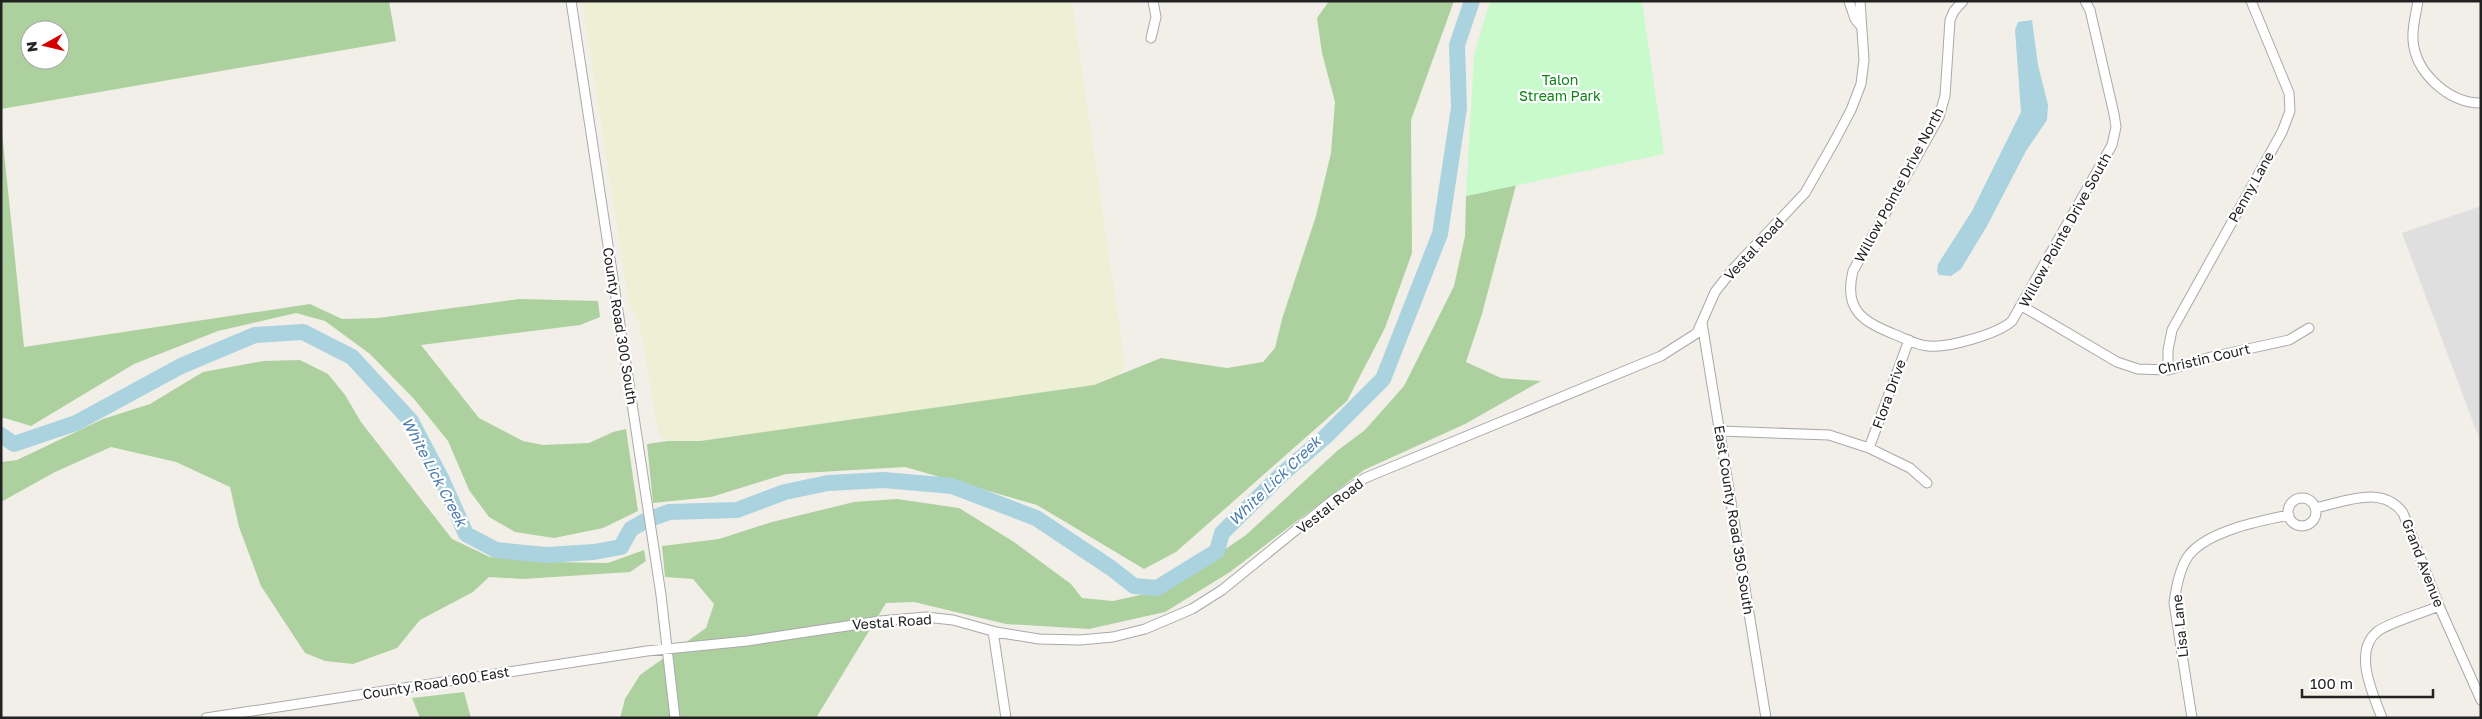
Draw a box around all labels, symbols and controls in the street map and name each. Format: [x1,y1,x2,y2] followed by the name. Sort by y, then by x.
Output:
[20,20,70,70] north arrow
[22,40,41,53] text: N
[1519,71,1601,104] park label: Talon Stream Park
[1850,104,1947,265] street label: Willow Pointe Drive North
[2224,148,2277,225] street label: Penny Lane
[2015,149,2114,310] street label: Willow Pointe Drive South
[1720,214,1787,284] street label: Vestal Road
[600,246,641,406] street label: County Road 300 South
[2156,340,2252,377] street label: Christin Court
[1868,357,1909,431] street label: Flora Drive
[399,414,472,530] water label: White Lick Creek
[1711,424,1758,616] street label: East County Road 350 South
[1225,431,1325,529] water label: White Lick Creek
[1293,474,1366,537] street label: Vestal Road
[2399,516,2448,609] street label: Grand Avenue
[2168,594,2191,658] street label: Lisa Lane
[852,610,932,633] street label: Vestal Road
[361,662,511,703] street label: County Road 600 East
[2302,666,2433,698] scale bar
[2310,674,2353,692] text: 100 m

